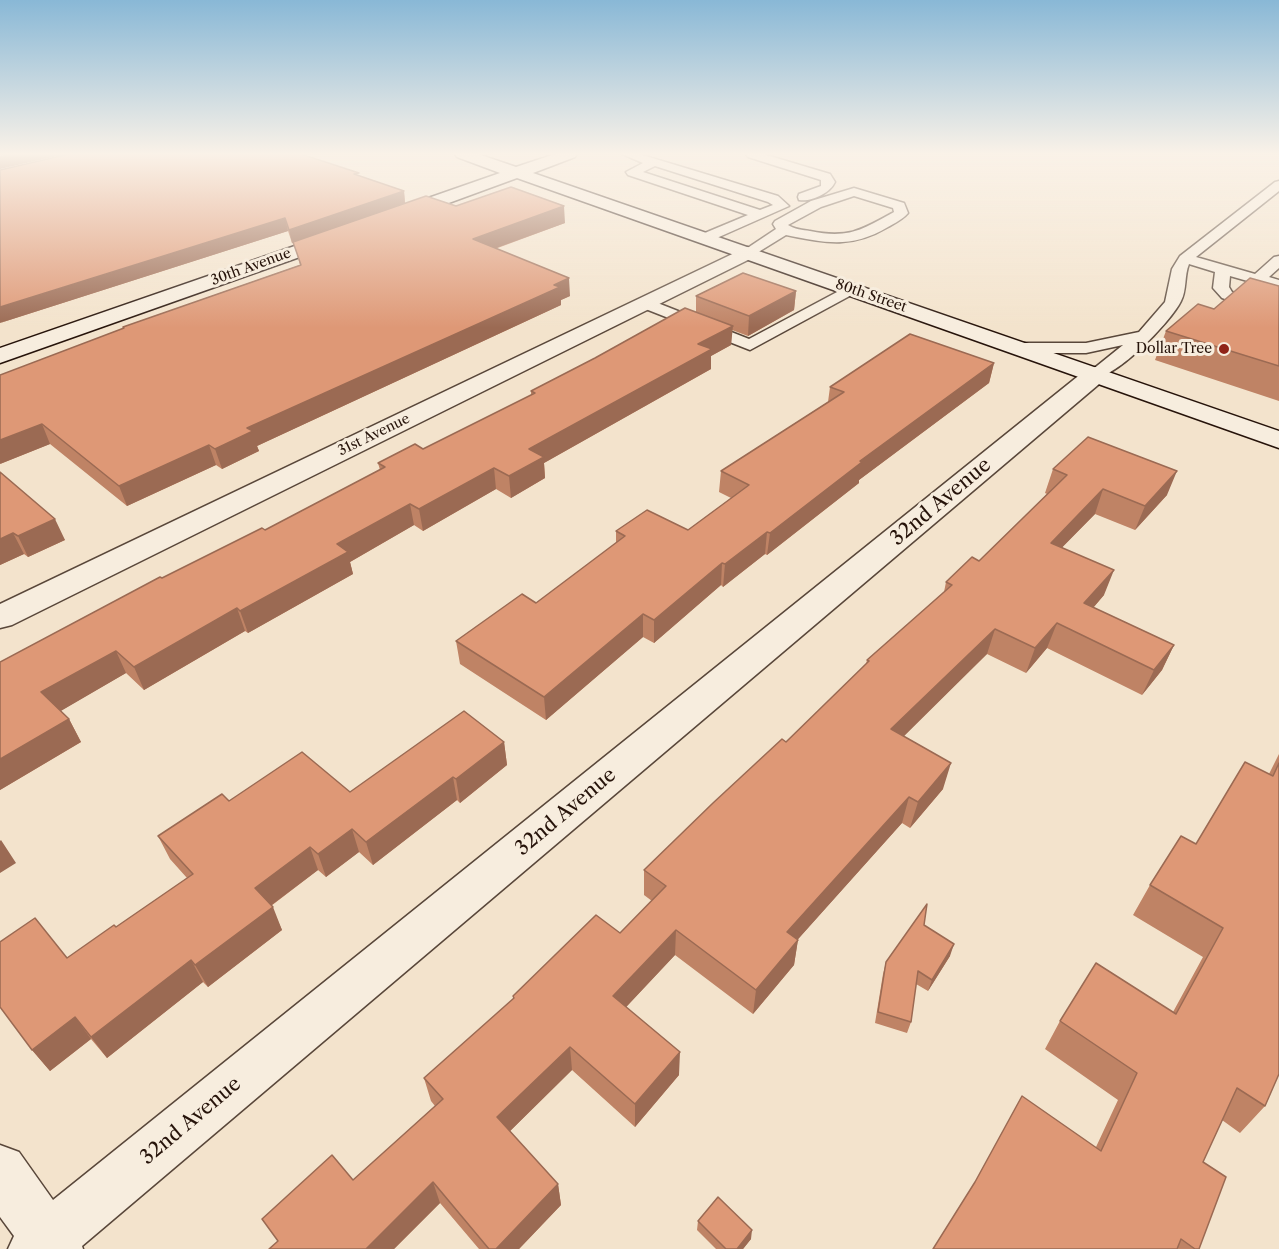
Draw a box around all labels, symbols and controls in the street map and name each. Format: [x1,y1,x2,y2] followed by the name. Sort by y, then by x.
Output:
[209,245,293,289] street label: 30th Avenue
[833,276,909,316] street label: 80th Street
[1136,341,1212,357] place label: Dollar Tree
[1217,342,1231,356] marker: Dollar Tree
[335,410,413,460] street label: 31st Avenue
[886,453,996,551] street label: 32nd Avenue
[511,763,621,861] street label: 32nd Avenue
[136,1072,246,1170] street label: 32nd Avenue

